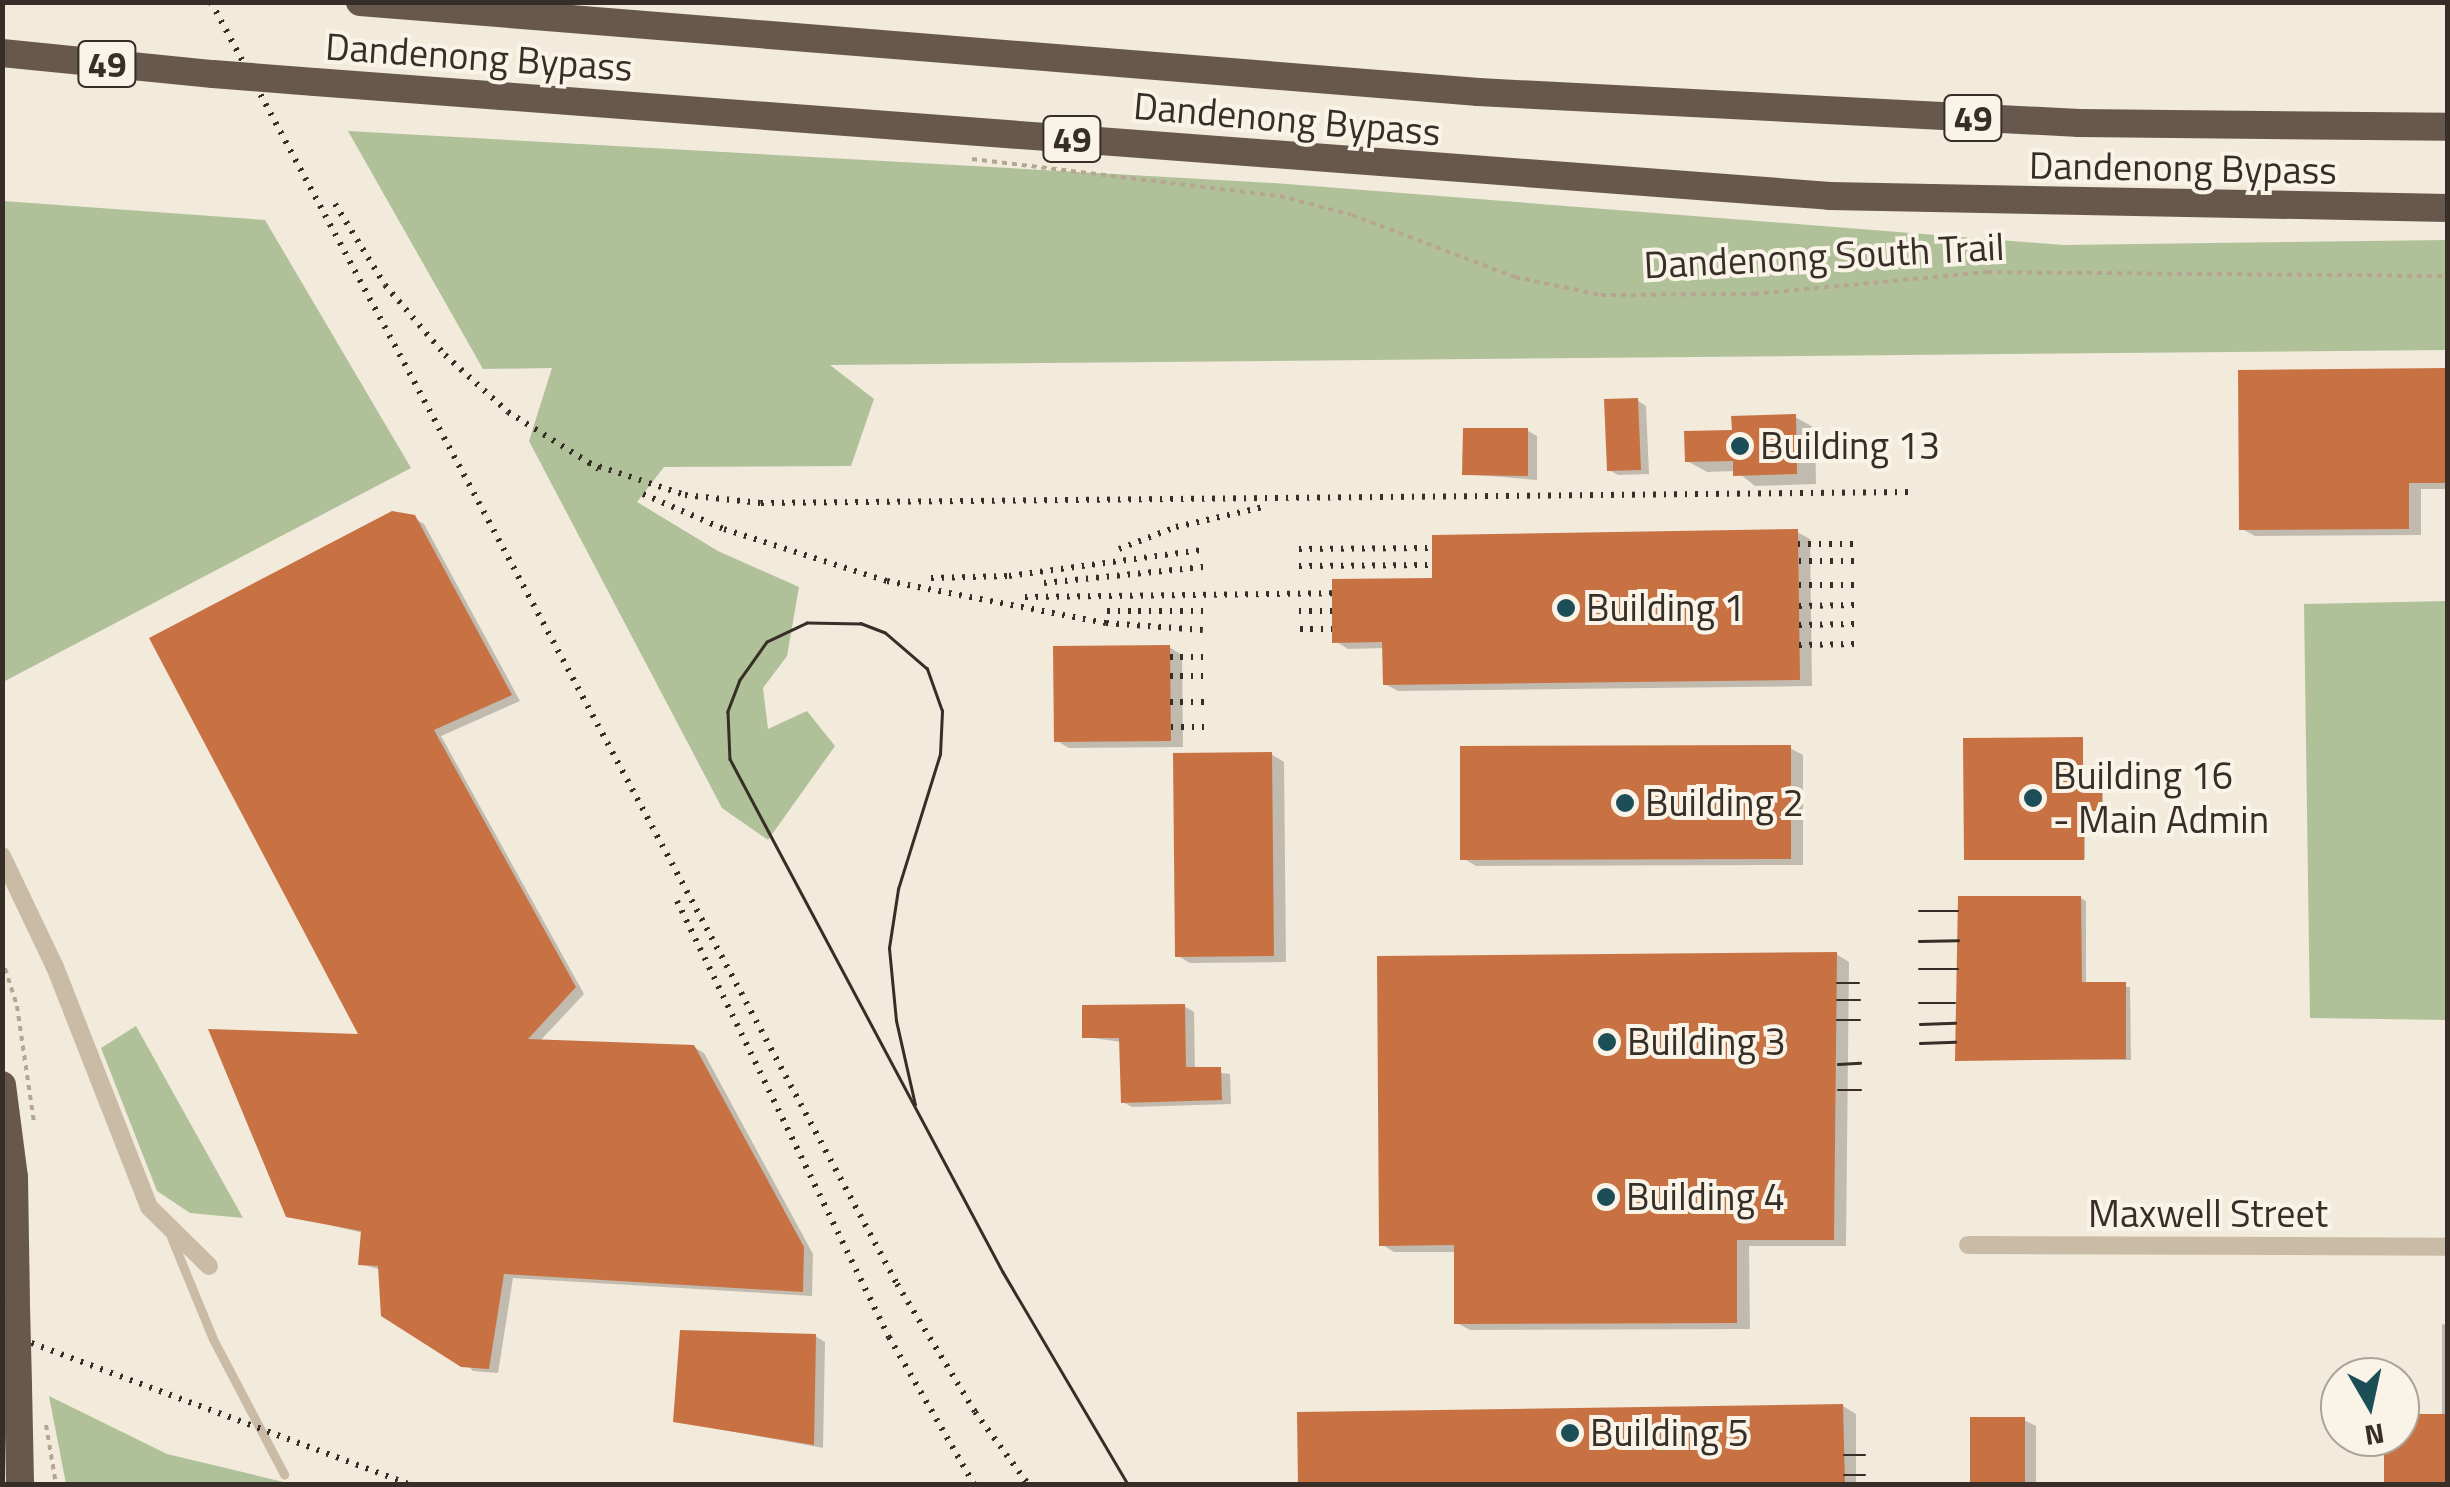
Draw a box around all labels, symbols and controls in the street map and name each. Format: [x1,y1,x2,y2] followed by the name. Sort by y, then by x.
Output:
[324,24,634,90] street label: Dandenong Bypass
[77,34,137,94] road number: 49
[1132,83,1442,155] street label: Dandenong Bypass
[1943,88,2003,148] road number: 49
[1042,109,1102,169] road number: 49
[2029,143,2337,193] street label: Dandenong Bypass
[1643,224,2005,288] street label: Dandenong South Trail
[1760,423,1940,469] place label: Building 13
[1729,435,1751,457] marker: Building 13
[1586,585,1745,631] place label: Building 1
[1555,597,1577,619] marker: Building 1
[2053,753,2269,842] place label: Building 16 - Main Admin
[1645,780,1804,826] place label: Building 2
[2022,787,2044,809] marker: Building 16 - Main Admin
[1614,792,1636,814] marker: Building 2
[1627,1019,1786,1065] place label: Building 3
[1596,1031,1618,1053] marker: Building 3
[1626,1174,1785,1220] place label: Building 4
[1595,1186,1617,1208] marker: Building 4
[2088,1191,2328,1237] street label: Maxwell Street
[2320,1357,2420,1457] north arrow
[1590,1410,1749,1456] place label: Building 5
[2362,1412,2387,1458] text: N
[1559,1422,1581,1444] marker: Building 5

